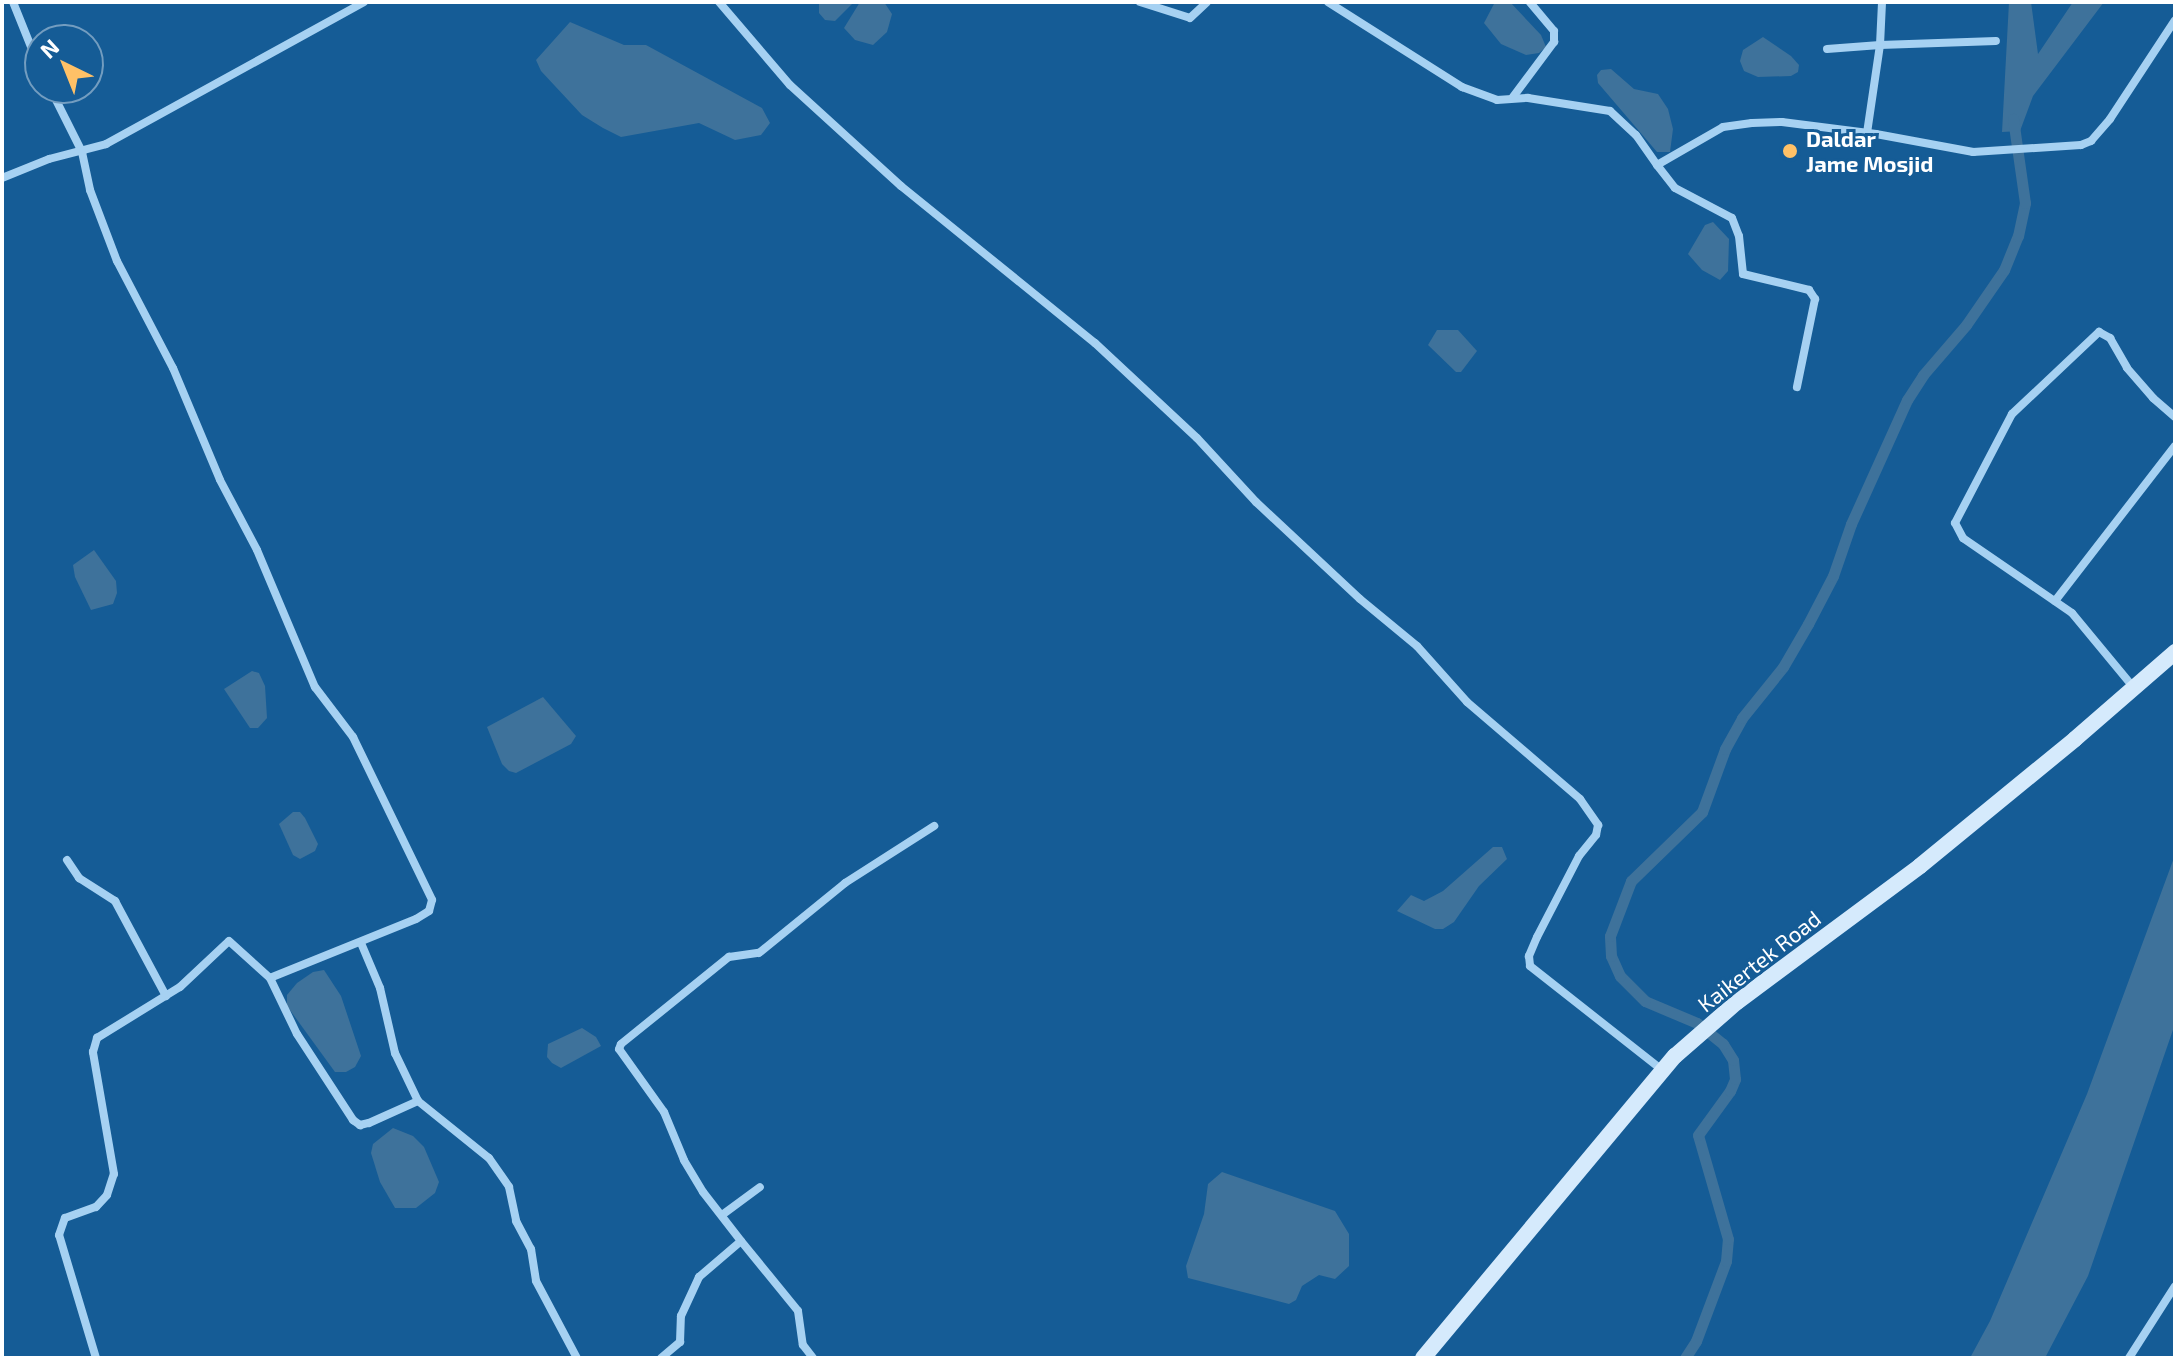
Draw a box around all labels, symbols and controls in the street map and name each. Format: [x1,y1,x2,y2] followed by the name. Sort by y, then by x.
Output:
[24,24,104,104] north arrow
[34,33,64,63] text: N
[1806,125,1933,176] place label: Daldar Jame Mosjid
[1781,142,1799,160] marker: Daldar Jame Mosjid
[1692,905,1826,1017] street label: Kaikertek Road

